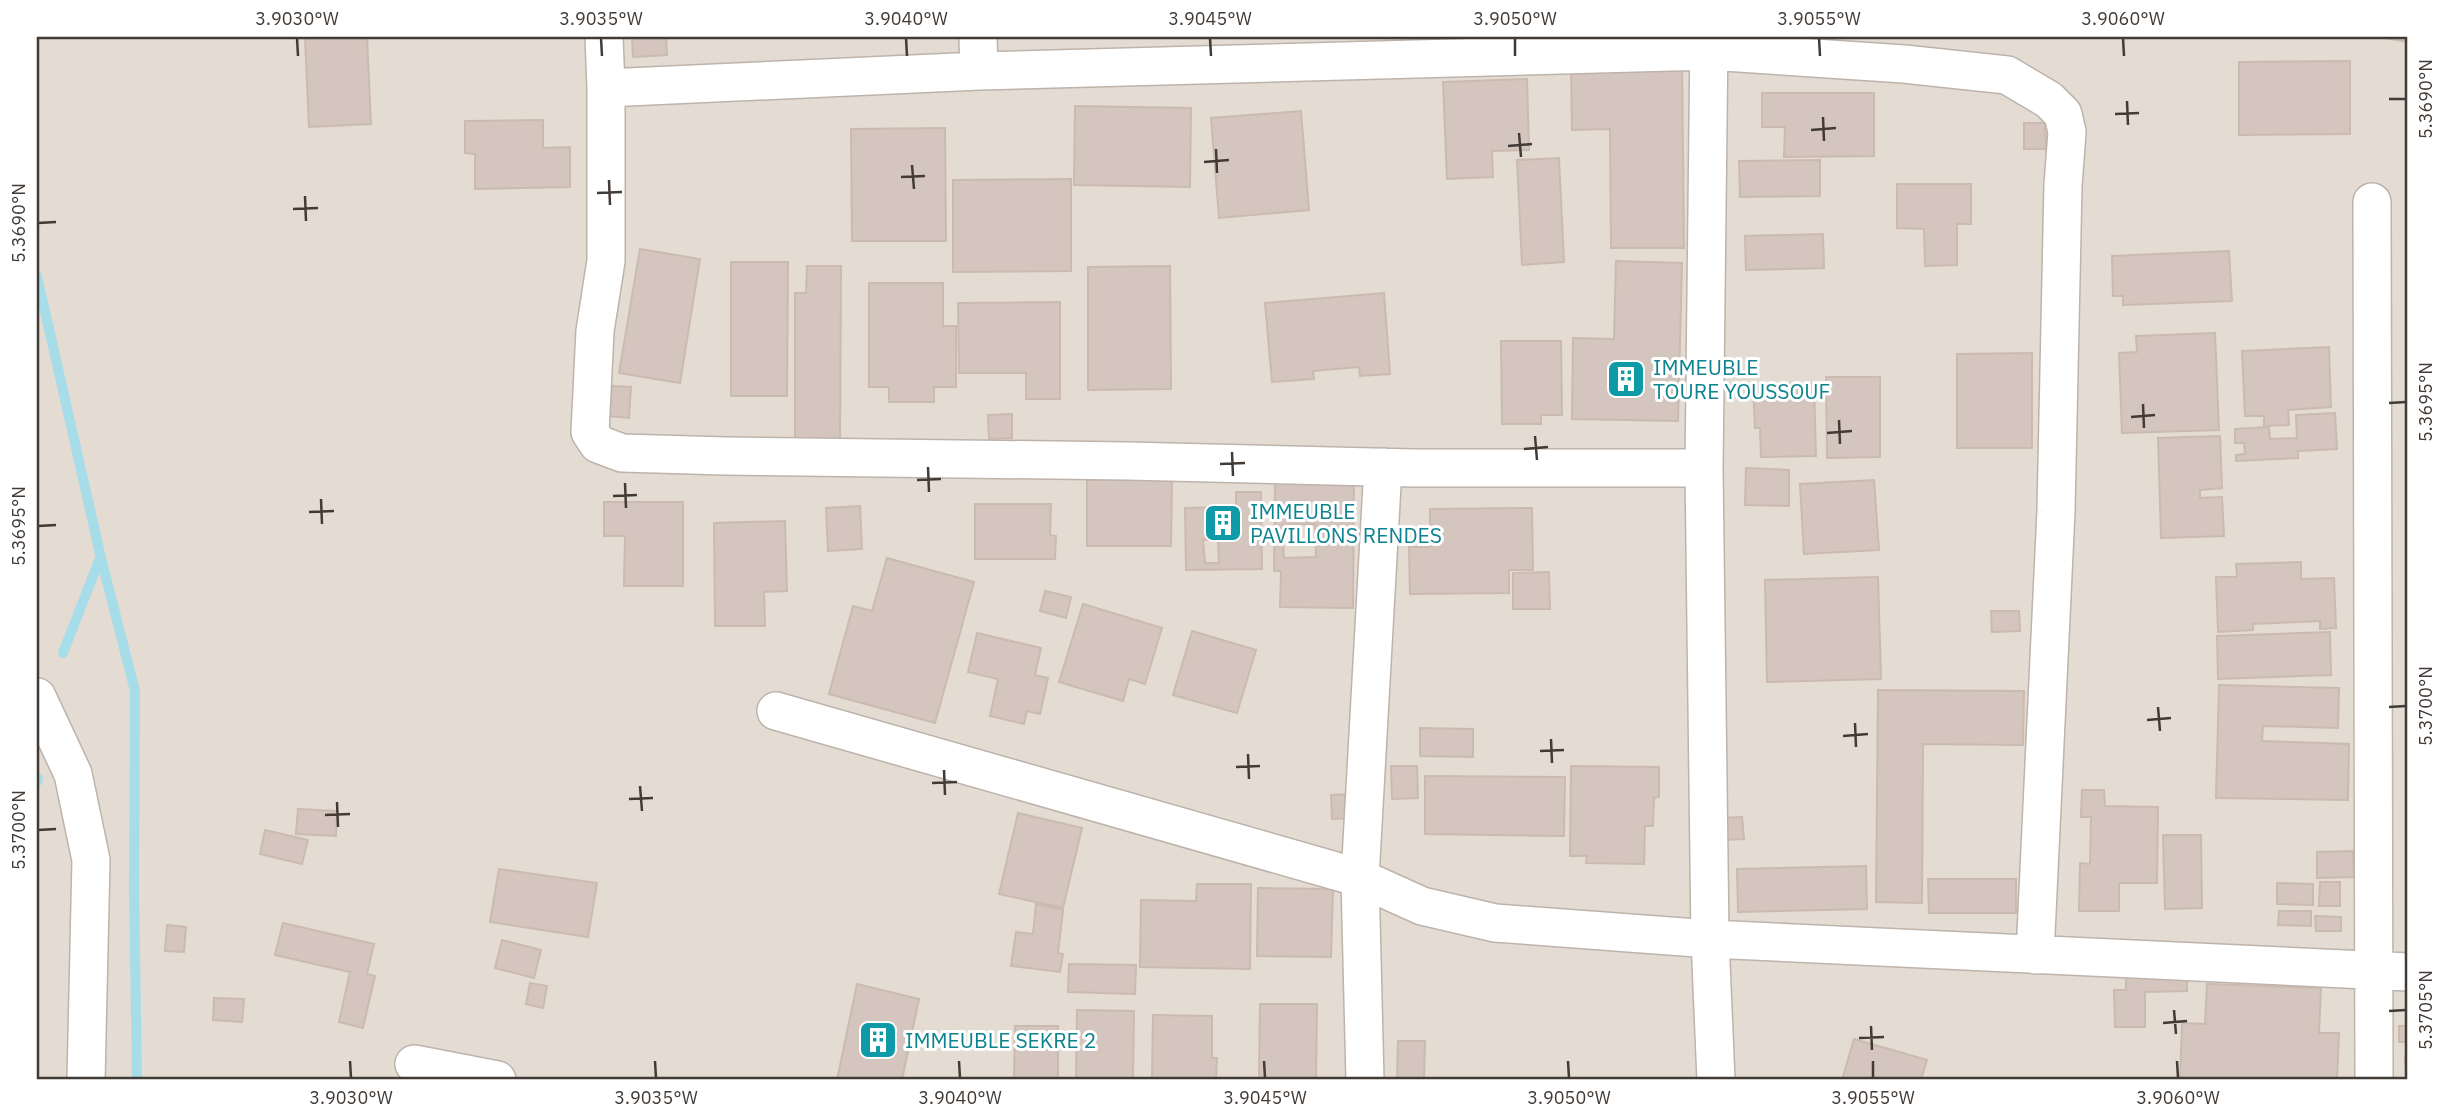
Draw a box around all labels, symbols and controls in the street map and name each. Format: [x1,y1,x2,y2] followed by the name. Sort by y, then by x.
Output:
[255,7,339,30] text: 3.9030°W
[559,7,643,30] text: 3.9035°W
[864,7,948,30] text: 3.9040°W
[1168,7,1252,30] text: 3.9045°W
[1473,7,1557,30] text: 3.9050°W
[1777,7,1861,30] text: 3.9055°W
[2081,7,2165,30] text: 3.9060°W
[2414,59,2437,139] text: 5.3690°N
[7,183,30,263] text: 5.3690°N
[1653,353,1830,405] place label: IMMEUBLE TOURE YOUSSOUF
[1605,358,1647,400] building icon: IMMEUBLE TOURE YOUSSOUF
[2414,362,2437,442] text: 5.3695°N
[7,486,30,566] text: 5.3695°N
[1250,497,1442,549] place label: IMMEUBLE PAVILLONS RENDES
[1202,502,1244,544] building icon: IMMEUBLE PAVILLONS RENDES
[2414,666,2437,746] text: 5.3700°N
[7,790,30,870] text: 5.3700°N
[2414,970,2437,1050] text: 5.3705°N
[857,1019,899,1061] building icon: IMMEUBLE SEKRE 2
[905,1026,1096,1054] place label: IMMEUBLE SEKRE 2
[309,1086,393,1109] text: 3.9030°W
[614,1086,698,1109] text: 3.9035°W
[918,1086,1002,1109] text: 3.9040°W
[1223,1086,1307,1109] text: 3.9045°W
[1527,1086,1611,1109] text: 3.9050°W
[1831,1086,1915,1109] text: 3.9055°W
[2136,1086,2220,1109] text: 3.9060°W

